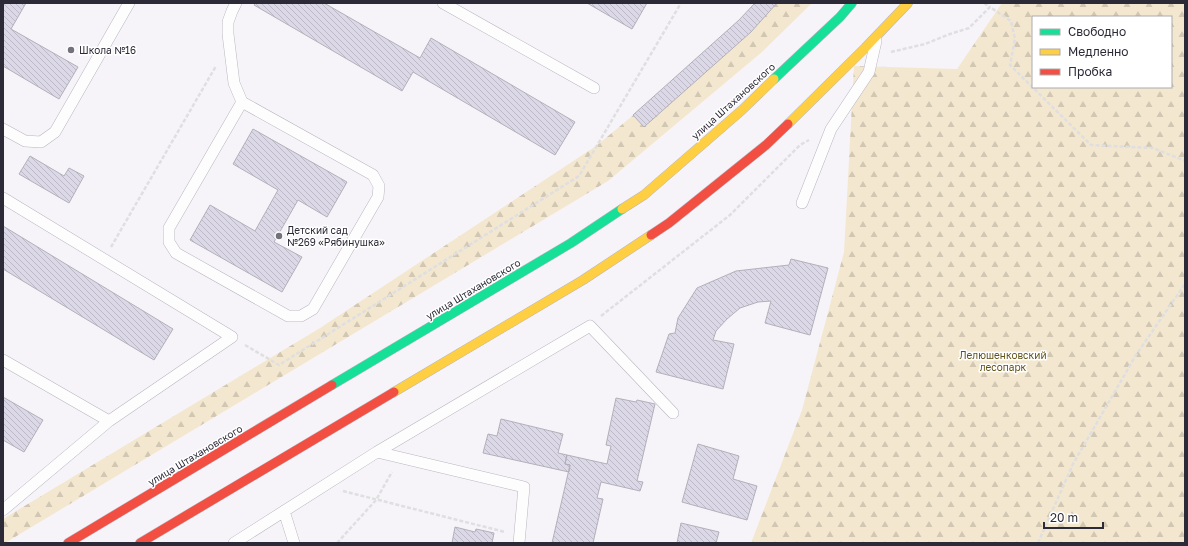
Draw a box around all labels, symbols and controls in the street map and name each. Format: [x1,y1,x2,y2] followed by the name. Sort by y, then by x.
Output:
[1032,16,1172,88] legend
[1068,24,1126,39] text: Свободно
[79,44,136,56] place label: Школа №16
[1068,44,1128,59] text: Медленно
[66,45,76,55] marker: Школа №16
[689,60,777,142] street label: улица Штахановского
[1068,64,1112,79] text: Пробка
[287,224,385,248] place label: Детский сад №269 «Рябинушка»
[274,231,284,241] marker: Детский сад №269 «Рябинушка»
[424,256,522,322] street label: улица Штахановского
[959,349,1047,373] park label: Лелюшенковский лесопарк
[146,422,244,488] street label: улица Штахановского
[1044,504,1103,530] scale bar
[1050,510,1078,525] text: 20 m

